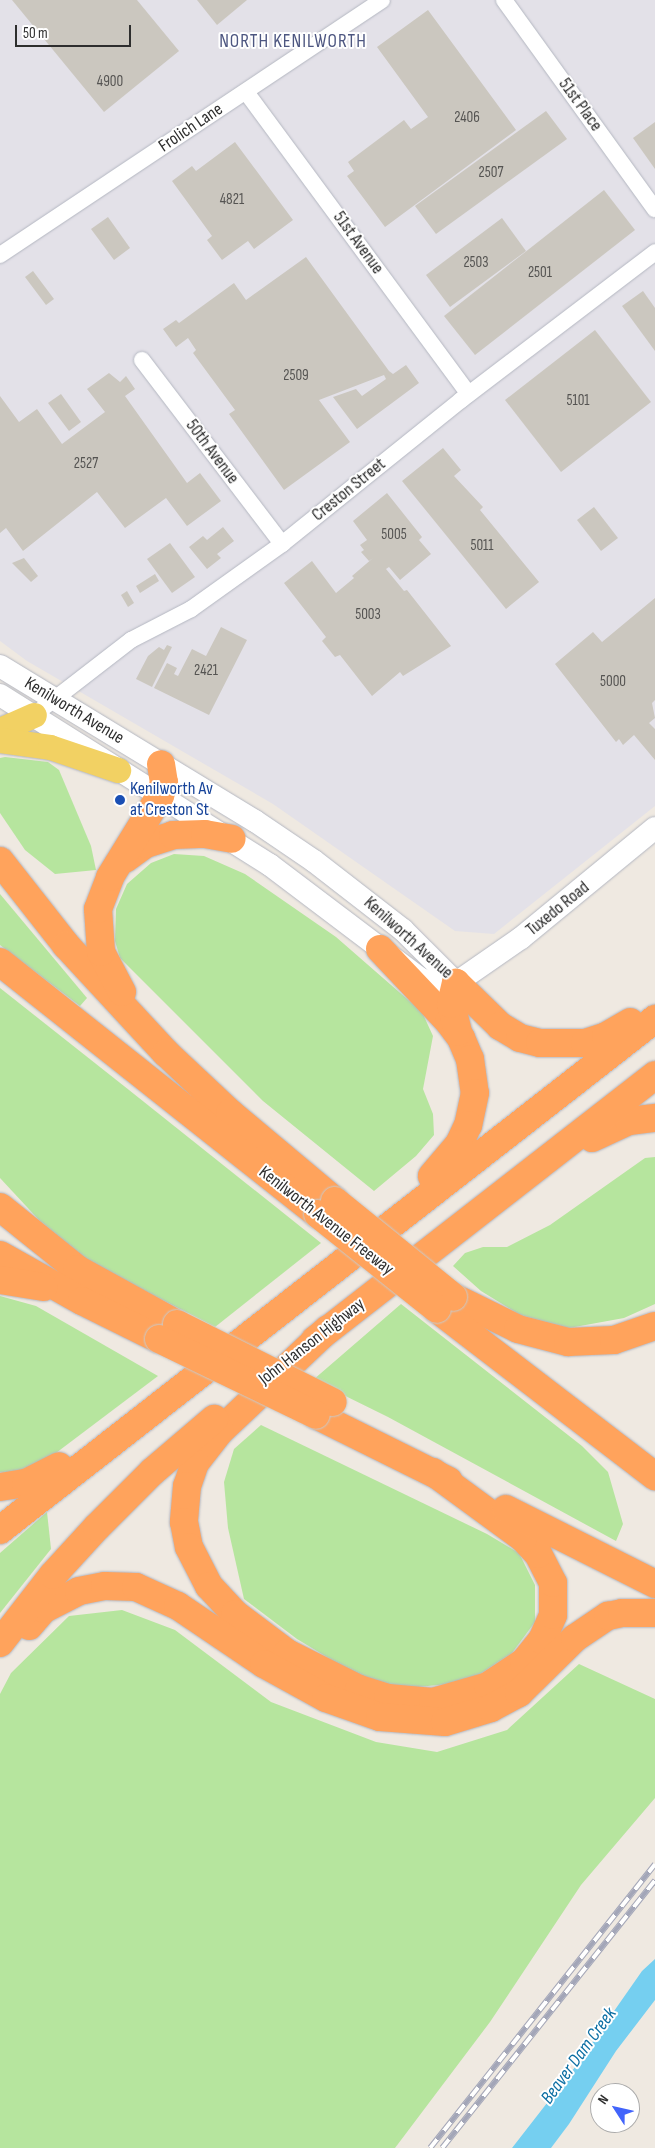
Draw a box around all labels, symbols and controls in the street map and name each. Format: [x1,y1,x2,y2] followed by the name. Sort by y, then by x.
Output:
[18,15,134,47] scale bar
[23,24,48,43] text: 50 m
[217,31,369,53] district label: NORTH KENILWORTH
[97,73,123,91] house number: 4900
[553,74,607,136] street label: 51st Place
[155,99,227,157] street label: Frolich Lane
[454,109,480,127] house number: 2406
[479,164,503,182] house number: 2507
[220,191,244,209] house number: 4821
[328,207,388,279] street label: 51st Avenue
[463,254,489,272] house number: 2503
[528,264,552,282] house number: 2501
[283,367,309,385] house number: 2509
[566,392,590,410] house number: 5101
[181,415,243,489] street label: 50th Avenue
[308,454,390,526] street label: Creston Street
[74,455,98,473] house number: 2527
[381,526,407,544] house number: 5005
[470,537,494,555] house number: 5011
[355,606,381,624] house number: 5003
[194,662,218,680] house number: 2421
[20,673,128,749] street label: Kenilworth Avenue
[600,673,626,691] house number: 5000
[130,779,213,822] place label: Kenilworth Av at Creston St
[114,794,126,806] marker: Kenilworth Av at Creston St
[522,877,594,941] street label: Tuxedo Road
[359,892,457,984] street label: Kenilworth Avenue
[254,1162,398,1280] street label: Kenilworth Avenue Freeway
[255,1294,369,1390] street label: John Hanson Highway
[536,2003,622,2109] water label: Beaver Dam Creek
[590,2083,640,2133] north arrow
[594,2092,612,2108] text: N

